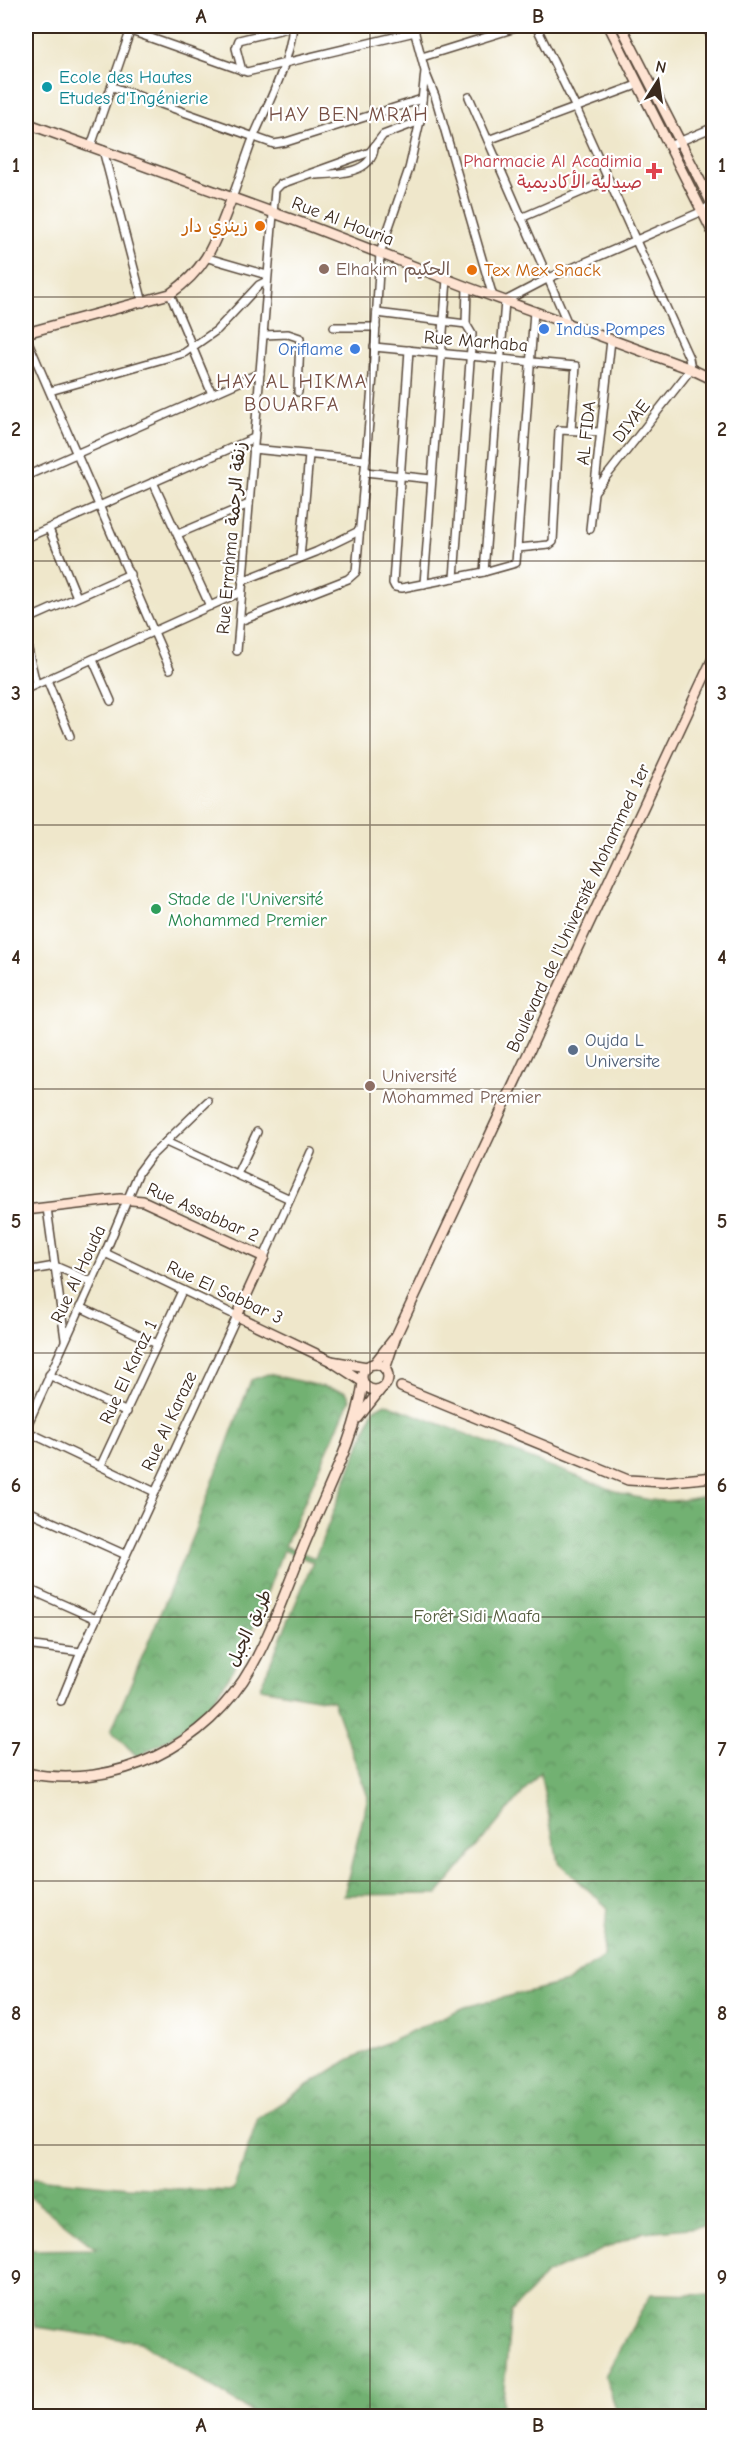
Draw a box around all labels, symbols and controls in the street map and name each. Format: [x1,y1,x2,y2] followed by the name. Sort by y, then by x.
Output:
[195,5,207,28] text: A
[532,5,544,28] text: B
[628,51,688,111] north arrow
[654,57,668,77] text: N
[59,67,208,109] place label: Ecole des Hautes Etudes d'Ingénierie
[40,80,54,94] marker: Ecole des Hautes Etudes d'Ingénierie
[269,103,429,126] district label: HAY BEN MRAH
[463,151,642,193] place label: Pharmacie Al Acadimia صيدلية الأكاديمية
[12,154,20,177] text: 1
[718,154,726,177] text: 1
[647,164,661,178] marker: Pharmacie Al Acadimia صيدلية الأكاديمية
[289,192,397,251] street label: Rue Al Houria
[180,216,248,239] place label: زينزي دار
[253,219,267,233] marker: زينزي دار
[336,259,450,283] place label: Elhakim الحكيم
[484,260,601,281] place label: Tex Mex Snack
[317,262,331,276] marker: Elhakim الحكيم
[465,263,479,277] marker: Tex Mex Snack
[556,319,665,340] place label: Indus Pompes
[537,322,551,336] marker: Indus Pompes
[423,326,529,357] street label: Rue Marhaba
[278,339,343,360] place label: Oriflame
[348,342,362,356] marker: Oriflame
[216,370,368,416] district label: HAY AL HIKMA BOUARFA
[608,396,655,447] street label: DIYAE
[573,400,600,466] street label: AL FIDA
[11,418,21,441] text: 2
[717,418,727,441] text: 2
[213,441,250,635] street label: Rue Errahma زنقة الرحمة
[11,682,21,705] text: 3
[717,682,727,705] text: 3
[502,760,655,1056] street label: Boulevard de l'Université Mohammed 1er
[168,889,328,931] place label: Stade de l'Université Mohammed Premier
[149,902,163,916] marker: Stade de l'Université Mohammed Premier
[11,946,21,969] text: 4
[717,946,727,969] text: 4
[585,1030,660,1072] place label: Oujda L Universite
[566,1043,580,1057] marker: Oujda L Universite
[382,1066,542,1108] place label: Université Mohammed Premier
[363,1079,377,1093] marker: Université Mohammed Premier
[143,1178,262,1247] street label: Rue Assabbar 2
[11,1210,21,1233] text: 5
[717,1210,727,1233] text: 5
[47,1222,110,1327] street label: Rue Al Houda
[163,1256,286,1329] street label: Rue El Sabbar 3
[95,1317,162,1427] street label: Rue El Karaz 1
[137,1368,202,1474] street label: Rue Al Karaze
[11,1474,21,1497] text: 6
[717,1474,727,1497] text: 6
[222,1586,277,1670] street label: طريق الجبل
[414,1606,540,1627] park label: Forêt Sidi Maafa
[12,1738,21,1761] text: 7
[718,1738,727,1761] text: 7
[11,2002,21,2025] text: 8
[717,2002,727,2025] text: 8
[11,2266,21,2289] text: 9
[717,2266,727,2289] text: 9
[195,2414,207,2437] text: A
[532,2414,544,2437] text: B

